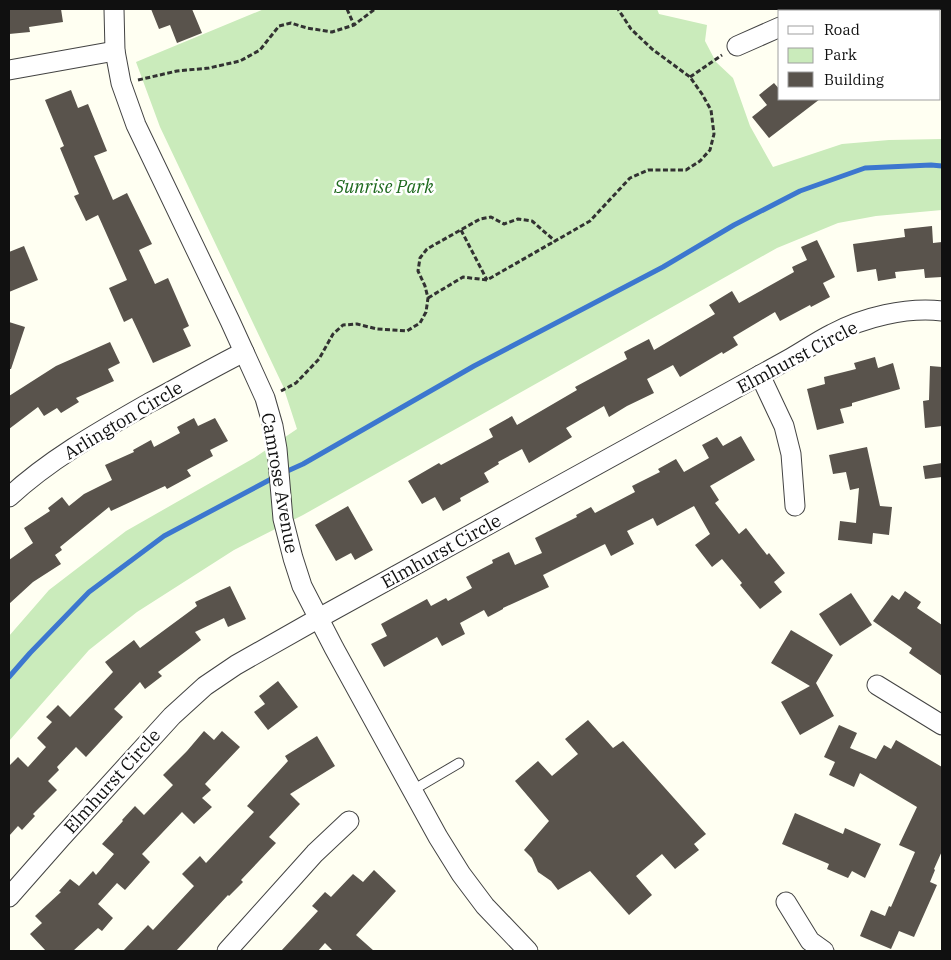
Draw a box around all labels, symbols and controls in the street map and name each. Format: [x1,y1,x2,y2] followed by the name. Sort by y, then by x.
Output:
[778,10,941,100] legend
[824,20,860,39] text: Road
[824,45,857,64] text: Park
[824,70,884,89] text: Building
[333,175,434,198] park label: Sunrise Park
[733,316,861,398] street label: Elmhurst Circle
[59,375,187,465] street label: Arlington Circle
[256,411,304,555] street label: Camrose Avenue
[377,509,505,593] street label: Elmhurst Circle
[59,724,165,838] street label: Elmhurst Circle

